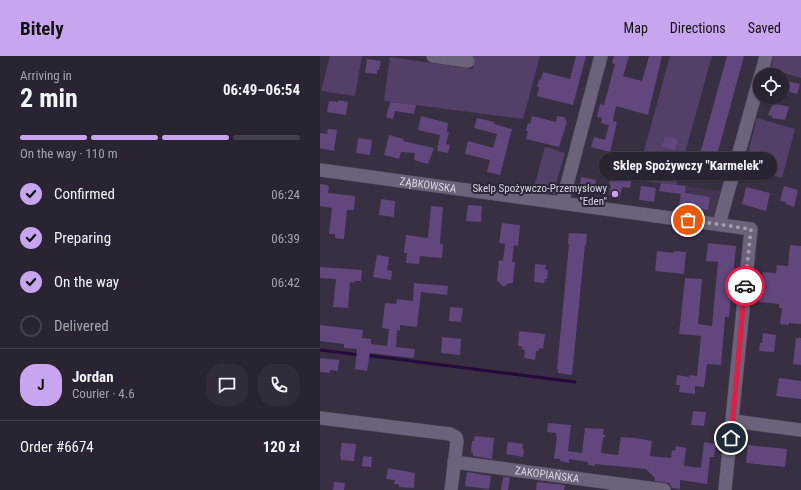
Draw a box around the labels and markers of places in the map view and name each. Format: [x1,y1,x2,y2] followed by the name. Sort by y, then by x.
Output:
[599,152,777,180] callout: Sklep Spożywczy "Karmelek"
[472,182,607,208] place label: Skelp Spożywczo-Przemysłowy "Eden"
[610,189,620,199] marker: Skelp Spożywczo-Przemysłowy "Eden"
[671,203,705,237] pin
[714,421,748,455] pin

